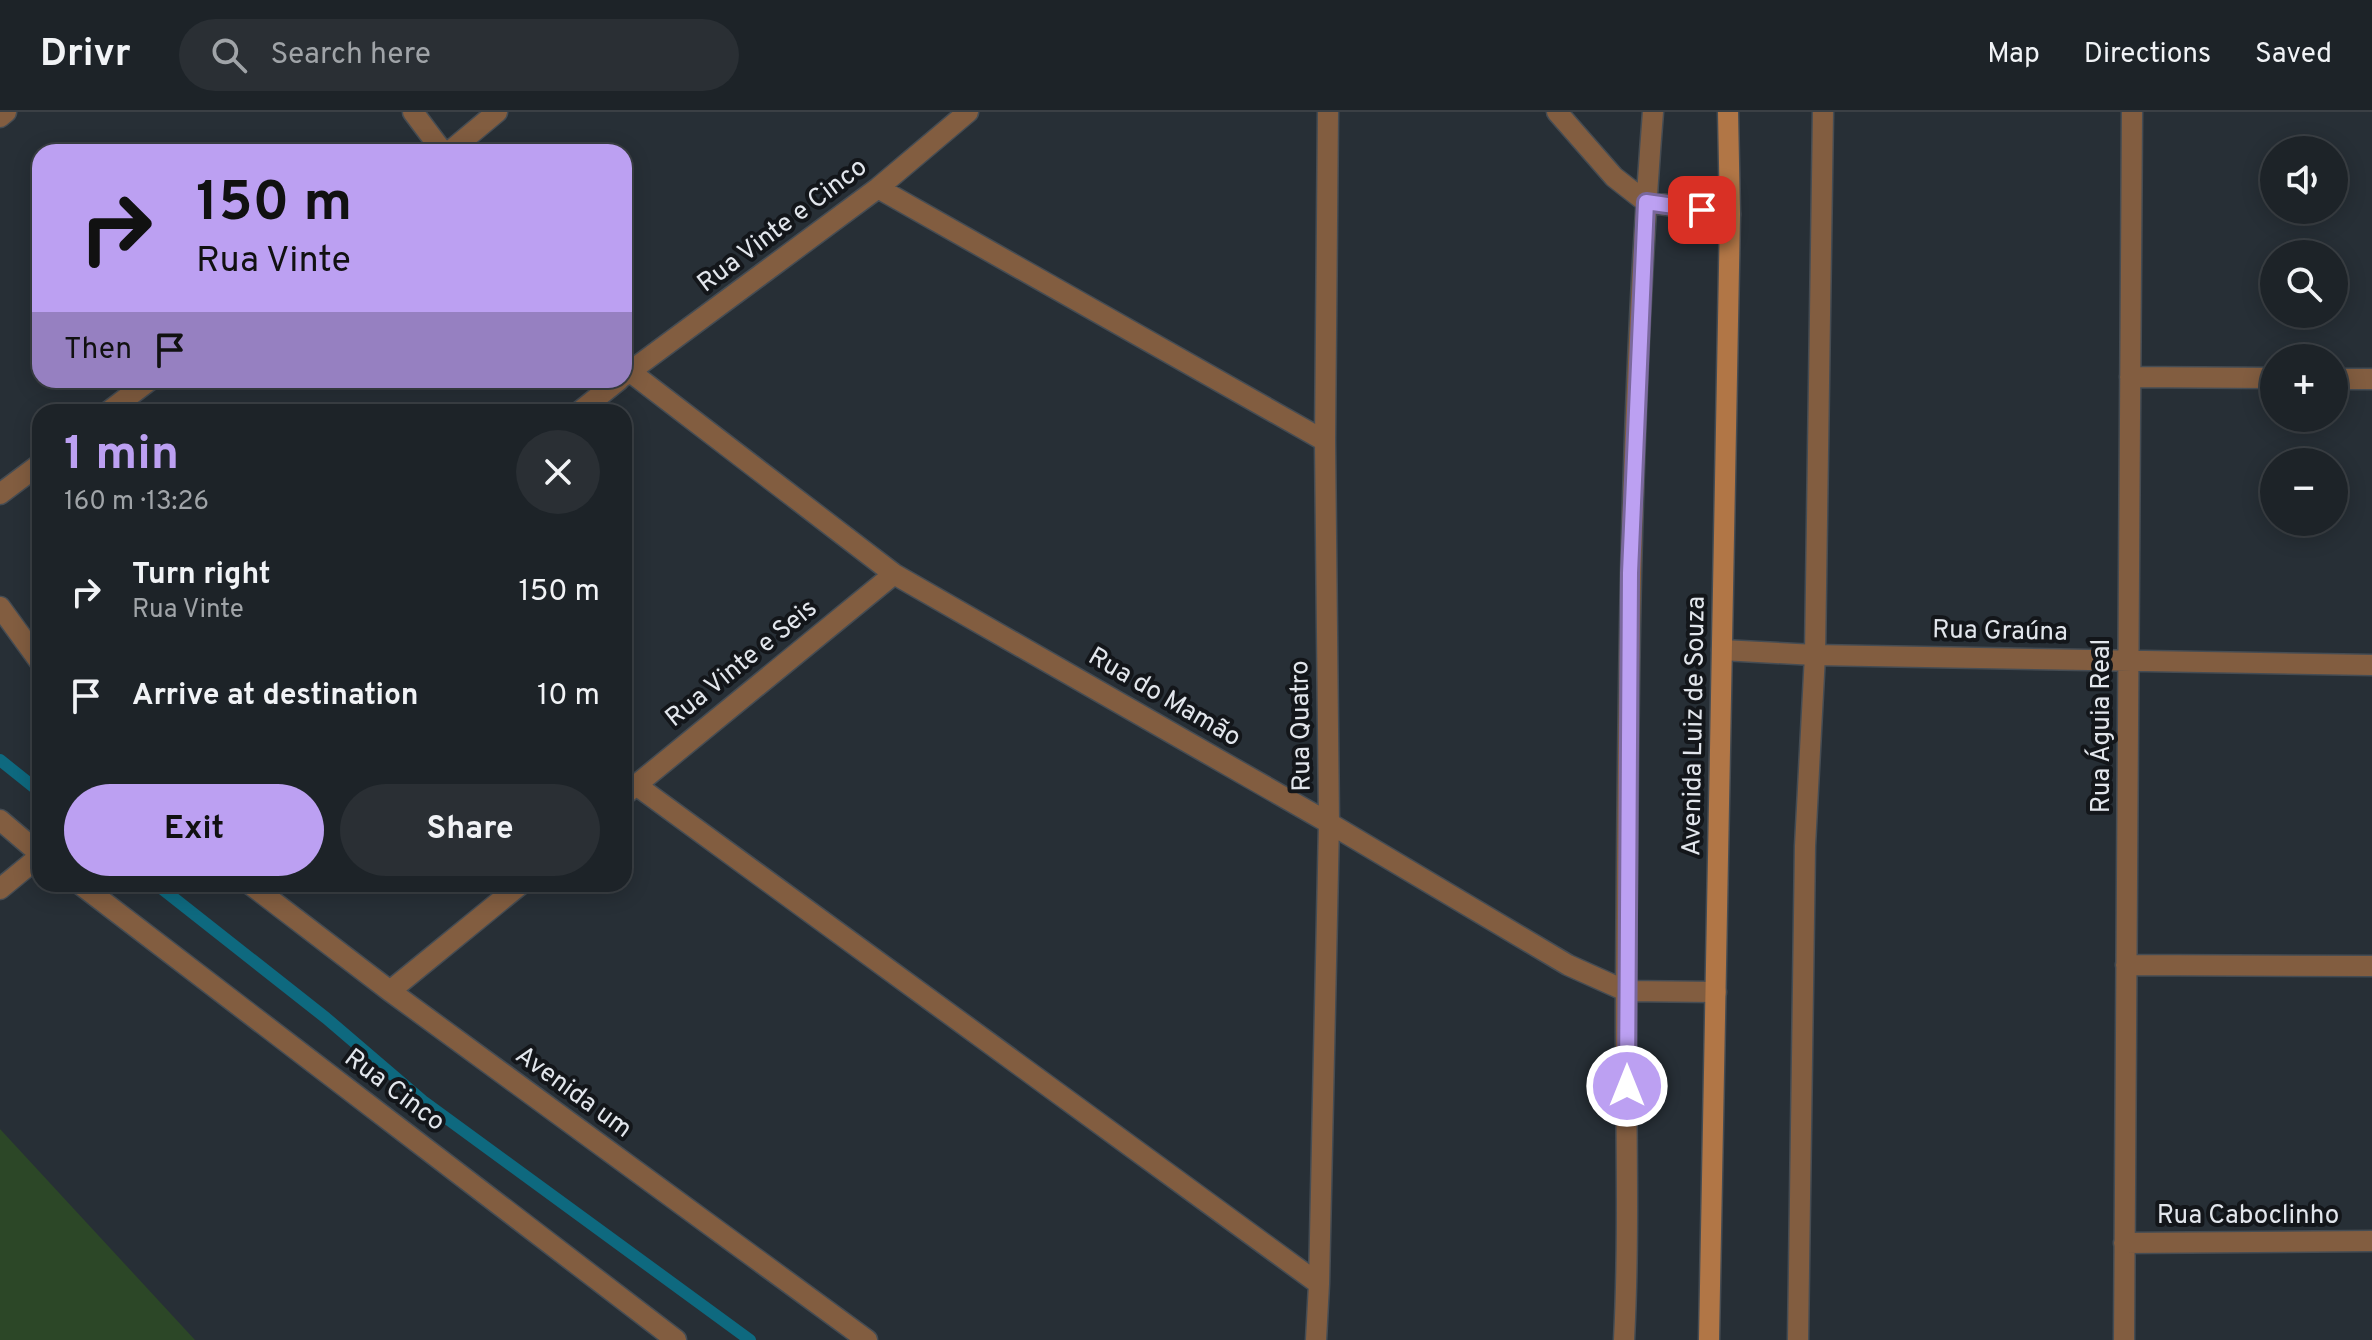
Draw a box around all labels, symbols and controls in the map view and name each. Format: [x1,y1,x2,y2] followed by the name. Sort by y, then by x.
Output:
[179,19,739,91] search box
[40,31,131,80] text: Drivr
[207,33,251,77] icon: search
[271,37,431,74] text: Search here
[1987,37,2040,73] text: Map
[2084,37,2211,73] text: Directions
[2255,37,2332,73] text: Saved
[2260,136,2348,536] map controls
[2260,136,2348,224] button: sound
[692,151,874,301] street label: Rua Vinte e Cinco
[196,170,352,240] text: 150 m
[64,176,168,280] icon: right
[1668,176,1736,244] pin
[1680,188,1724,232] icon: arrive
[196,239,351,285] text: Rua Vinte
[2260,240,2348,328] button: search
[148,328,192,372] icon: arrive
[64,332,132,369] text: Then
[2260,344,2348,432] button: +
[64,426,179,486] text: 1 min
[516,430,600,514] button: close
[2260,448,2348,536] button: −
[64,486,209,519] text: 160 m · 13:26
[132,557,270,594] text: Turn right
[64,570,108,614] icon: right
[519,574,600,611] text: 150 m
[659,593,825,735] street label: Rua Vinte e Seis
[132,594,244,627] text: Rua Vinte
[1676,596,1714,856] street label: Avenida Luiz de Souza
[1932,614,2068,650] street label: Rua Graúna
[2084,639,2119,813] street label: Rua Águia Real
[1082,641,1246,755] street label: Rua do Mamão
[1284,660,1320,792] street label: Rua Quatro
[64,674,108,718] icon: arrive
[132,678,418,715] text: Arrive at destination
[537,678,600,715] text: 10 m
[64,784,324,876] button: Exit
[340,784,600,876] button: Share
[508,1040,638,1146] street label: Avenida um
[337,1042,451,1140] street label: Rua Cinco
[1585,1044,1669,1128] position arrow
[2157,1200,2339,1233] street label: Rua Caboclinho

